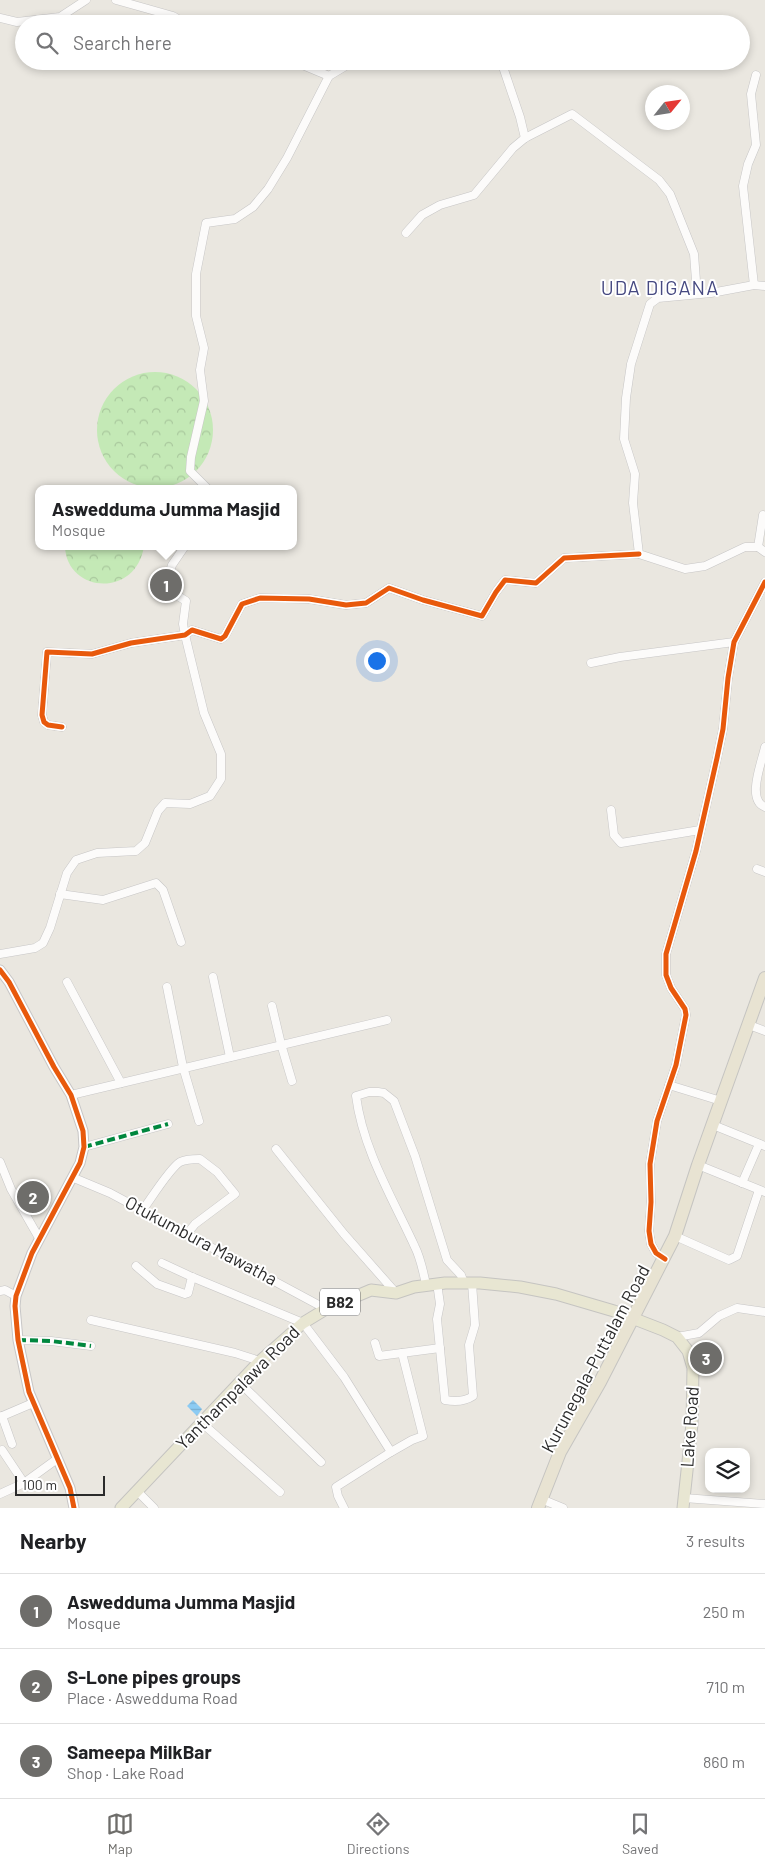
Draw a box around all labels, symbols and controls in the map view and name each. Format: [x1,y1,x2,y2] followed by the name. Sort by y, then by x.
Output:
[15,15,750,70] search box
[33,29,61,57] icon: search
[73,31,172,54] text: Search here
[645,85,690,130] north arrow
[601,275,719,299] district label: UDA DIGANA
[35,485,297,550] popup
[52,497,280,520] text: Aswedduma Jumma Masjid
[52,520,106,539] text: Mosque
[150,566,182,604] pin: 1
[364,648,390,674] your location
[17,1178,49,1216] pin: 2
[122,1191,281,1290] street label: Otukumbura Mawatha
[536,1261,654,1456] street label: Kurunegala-Puttalam Road
[320,1288,360,1315] road number: B82
[171,1321,304,1454] street label: Yanthampalawa Road
[690,1339,722,1377] pin: 3
[675,1386,703,1468] street label: Lake Road
[705,1448,750,1493] map controls
[705,1448,750,1493] button: layers
[15,1473,105,1496] scale bar
[22,1476,57,1493] text: 100 m
[20,1528,86,1553] text: Nearby
[686,1531,745,1550] text: 3 results
[67,1590,295,1613] text: Aswedduma Jumma Masjid
[33,1602,39,1621] text: 1
[703,1602,745,1621] text: 250 m
[67,1613,121,1632] text: Mosque
[67,1665,241,1688] text: S-Lone pipes groups
[32,1677,40,1696] text: 2
[706,1677,745,1696] text: 710 m
[67,1688,238,1707] text: Place · Aswedduma Road
[67,1740,212,1763] text: Sameepa MilkBar
[32,1752,40,1771] text: 3
[703,1752,745,1771] text: 860 m
[67,1763,184,1782] text: Shop · Lake Road
[106,1810,134,1857] tab: Map
[347,1810,409,1857] tab: Directions
[622,1810,659,1857] tab: Saved

